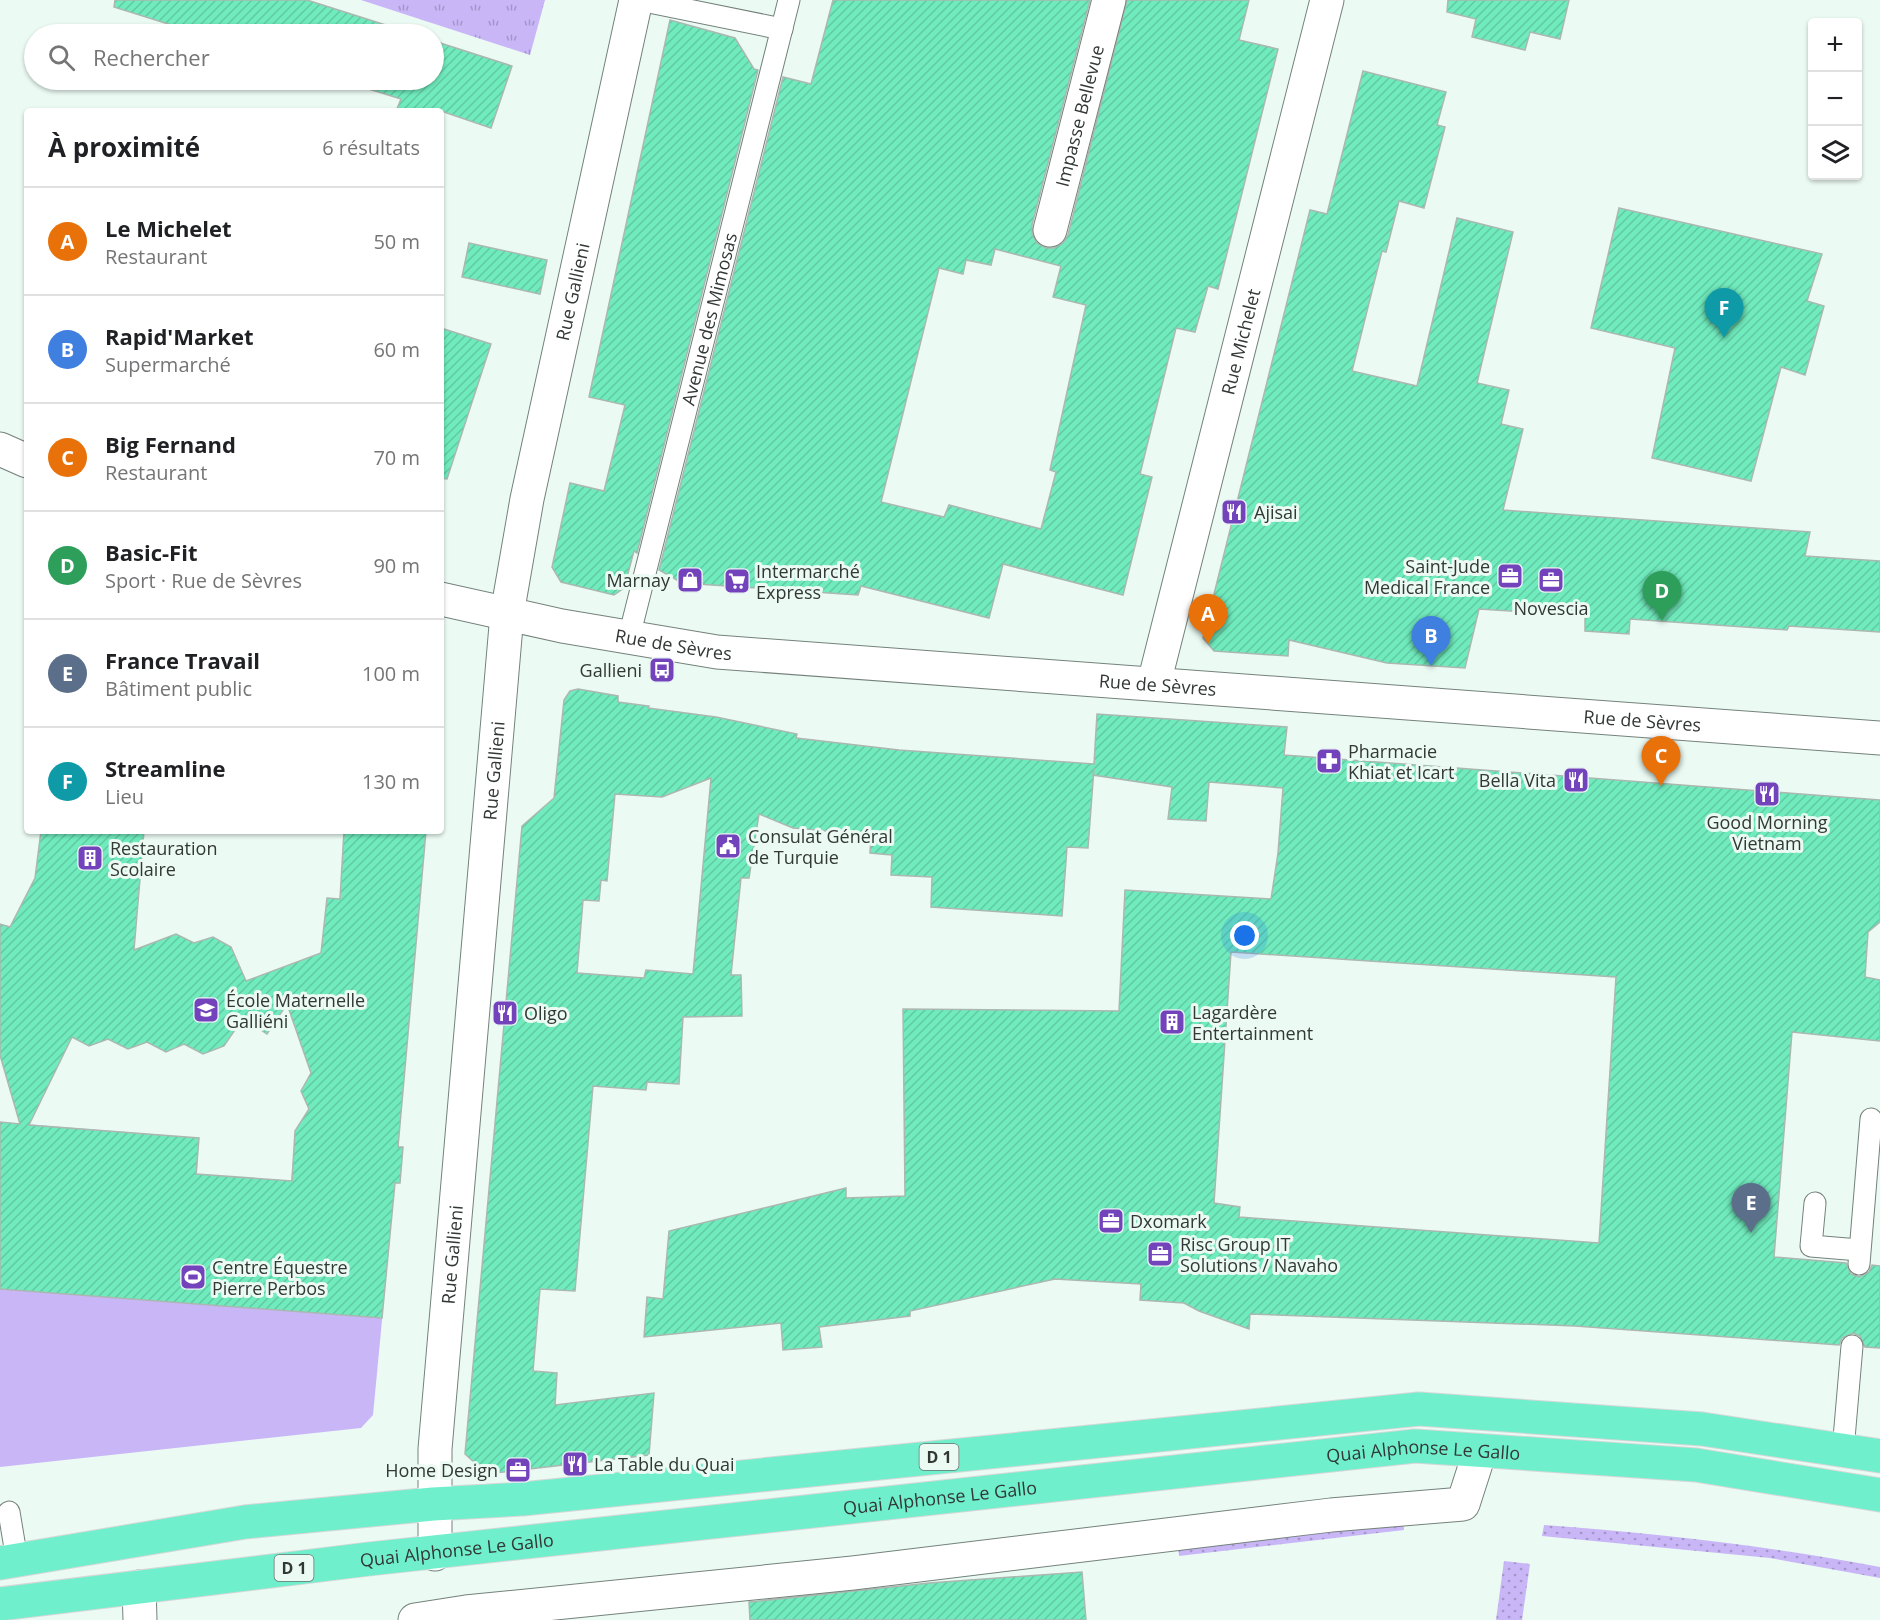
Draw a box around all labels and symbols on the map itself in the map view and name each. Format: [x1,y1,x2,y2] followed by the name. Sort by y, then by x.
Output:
[1050,42,1109,189] street label: Impasse Bellevue
[676,230,742,408] street label: Avenue des Mimosas
[550,241,595,343] street label: Rue Gallieni
[1215,286,1265,397] street label: Rue Michelet
[1704,288,1744,338] pin: F
[1219,497,1249,527] restaurant icon: Ajisai
[1254,500,1298,524] place label: Ajisai
[1364,554,1490,599] place label: Saint-Jude Medical France
[756,559,860,604] place label: Intermarché Express
[1495,561,1525,591] office icon: Saint-Jude Medical France
[675,565,705,595] shop icon: Marnay
[1536,565,1566,595] office icon: Novescia
[722,566,752,596] supermarket icon: Intermarché Express
[606,568,671,592] place label: Marnay
[1642,572,1682,621] pin: D
[1188,594,1228,644] pin: A
[1513,596,1589,620] place label: Novescia
[1412,616,1450,666] pin: B
[613,623,733,665] street label: Rue de Sèvres
[647,655,677,685] bus stop icon: Gallieni
[580,658,642,682] place label: Gallieni
[1098,668,1217,701] street label: Rue de Sèvres
[1583,704,1702,737] street label: Rue de Sèvres
[477,720,510,821] street label: Rue Gallieni
[1642,736,1680,786] pin: C
[1348,739,1454,784] place label: Pharmacie Khiat et Icart
[1314,746,1344,776] pharmacy icon: Pharmacie Khiat et Icart
[1561,765,1591,795] restaurant icon: Bella Vita
[1479,768,1556,792] place label: Bella Vita
[1752,779,1782,809] restaurant icon: Good Morning Vietnam
[1706,810,1828,855] place label: Good Morning Vietnam
[748,824,893,869] place label: Consulat Général de Turquie
[713,831,743,861] public building icon: Consulat Général de Turquie
[110,836,217,881] place label: Restauration Scolaire
[75,843,105,873] building icon: Restauration Scolaire
[1230,921,1259,950] your location
[226,988,365,1033] place label: École Maternelle Galliéni
[191,995,221,1025] school or university icon: École Maternelle Galliéni
[490,998,520,1028] restaurant icon: Oligo
[1192,1000,1313,1045] place label: Lagardère Entertainment
[524,1001,568,1025] place label: Oligo
[1157,1007,1187,1037] building icon: Lagardère Entertainment
[1732,1184,1770,1233] pin: E
[436,1204,468,1305] street label: Rue Gallieni
[1096,1206,1126,1236] office icon: Dxomark
[1130,1209,1207,1233] place label: Dxomark
[1180,1232,1338,1277] place label: Risc Group IT Solutions / Navaho
[1145,1239,1175,1269] office icon: Risc Group IT Solutions / Navaho
[212,1255,348,1300] place label: Centre Équestre Pierre Perbos
[178,1262,208,1292] sports icon: Centre Équestre Pierre Perbos
[1325,1434,1521,1468] street label: Quai Alphonse Le Gallo
[920,1444,958,1470] road number: D 1
[560,1449,590,1479] restaurant icon: La Table du Quai
[594,1452,735,1476] place label: La Table du Quai
[503,1455,533,1485] office icon: Home Design
[385,1458,498,1482] place label: Home Design
[842,1475,1038,1520] street label: Quai Alphonse Le Gallo
[358,1527,555,1572] street label: Quai Alphonse Le Gallo
[274,1555,314,1581] road number: D 1

